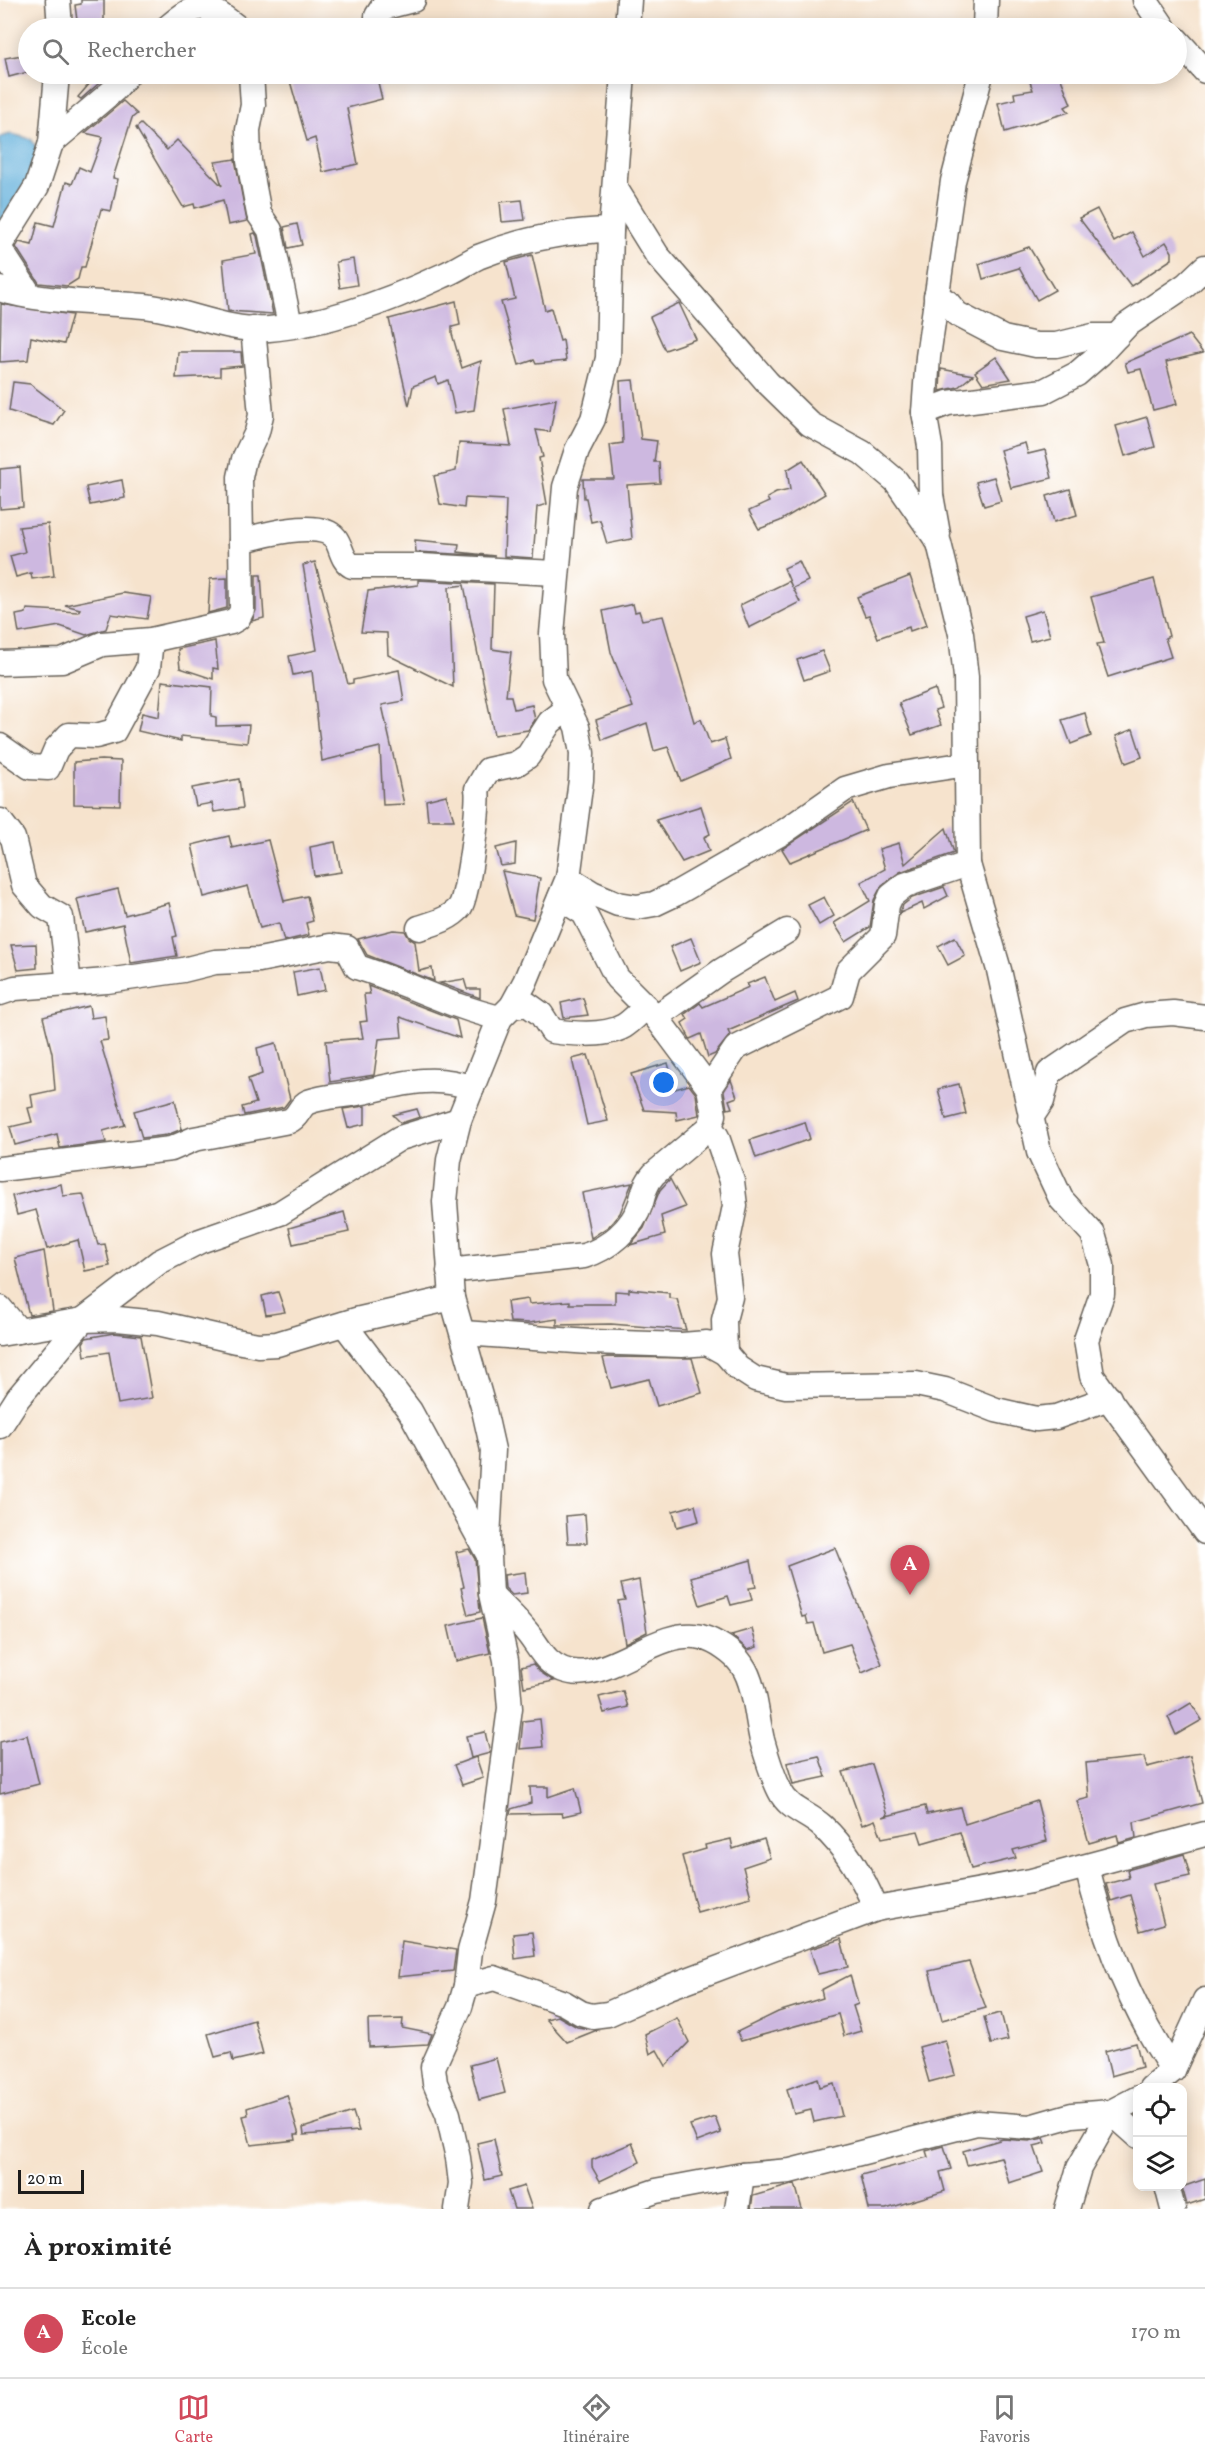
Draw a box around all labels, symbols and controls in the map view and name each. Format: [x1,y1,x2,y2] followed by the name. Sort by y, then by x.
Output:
[18,18,1187,84] search box
[39,35,72,68] icon: search
[87,36,196,67] text: Rechercher
[649,1068,678,1097] your location
[890,1546,930,1595] pin: A
[1133,2083,1187,2191] map controls
[1133,2083,1187,2137] button: locate
[1133,2137,1187,2191] button: layers
[18,2167,84,2194] scale bar
[27,2169,62,2191] text: 20 m
[24,2230,172,2266] text: À proximité
[81,2304,136,2335] text: Ecole
[36,2319,51,2347] text: A
[1131,2319,1181,2347] text: 170 m
[81,2335,128,2363] text: École
[175,2391,213,2449] tab: Carte
[563,2391,630,2449] tab: Itinéraire
[979,2391,1030,2449] tab: Favoris

